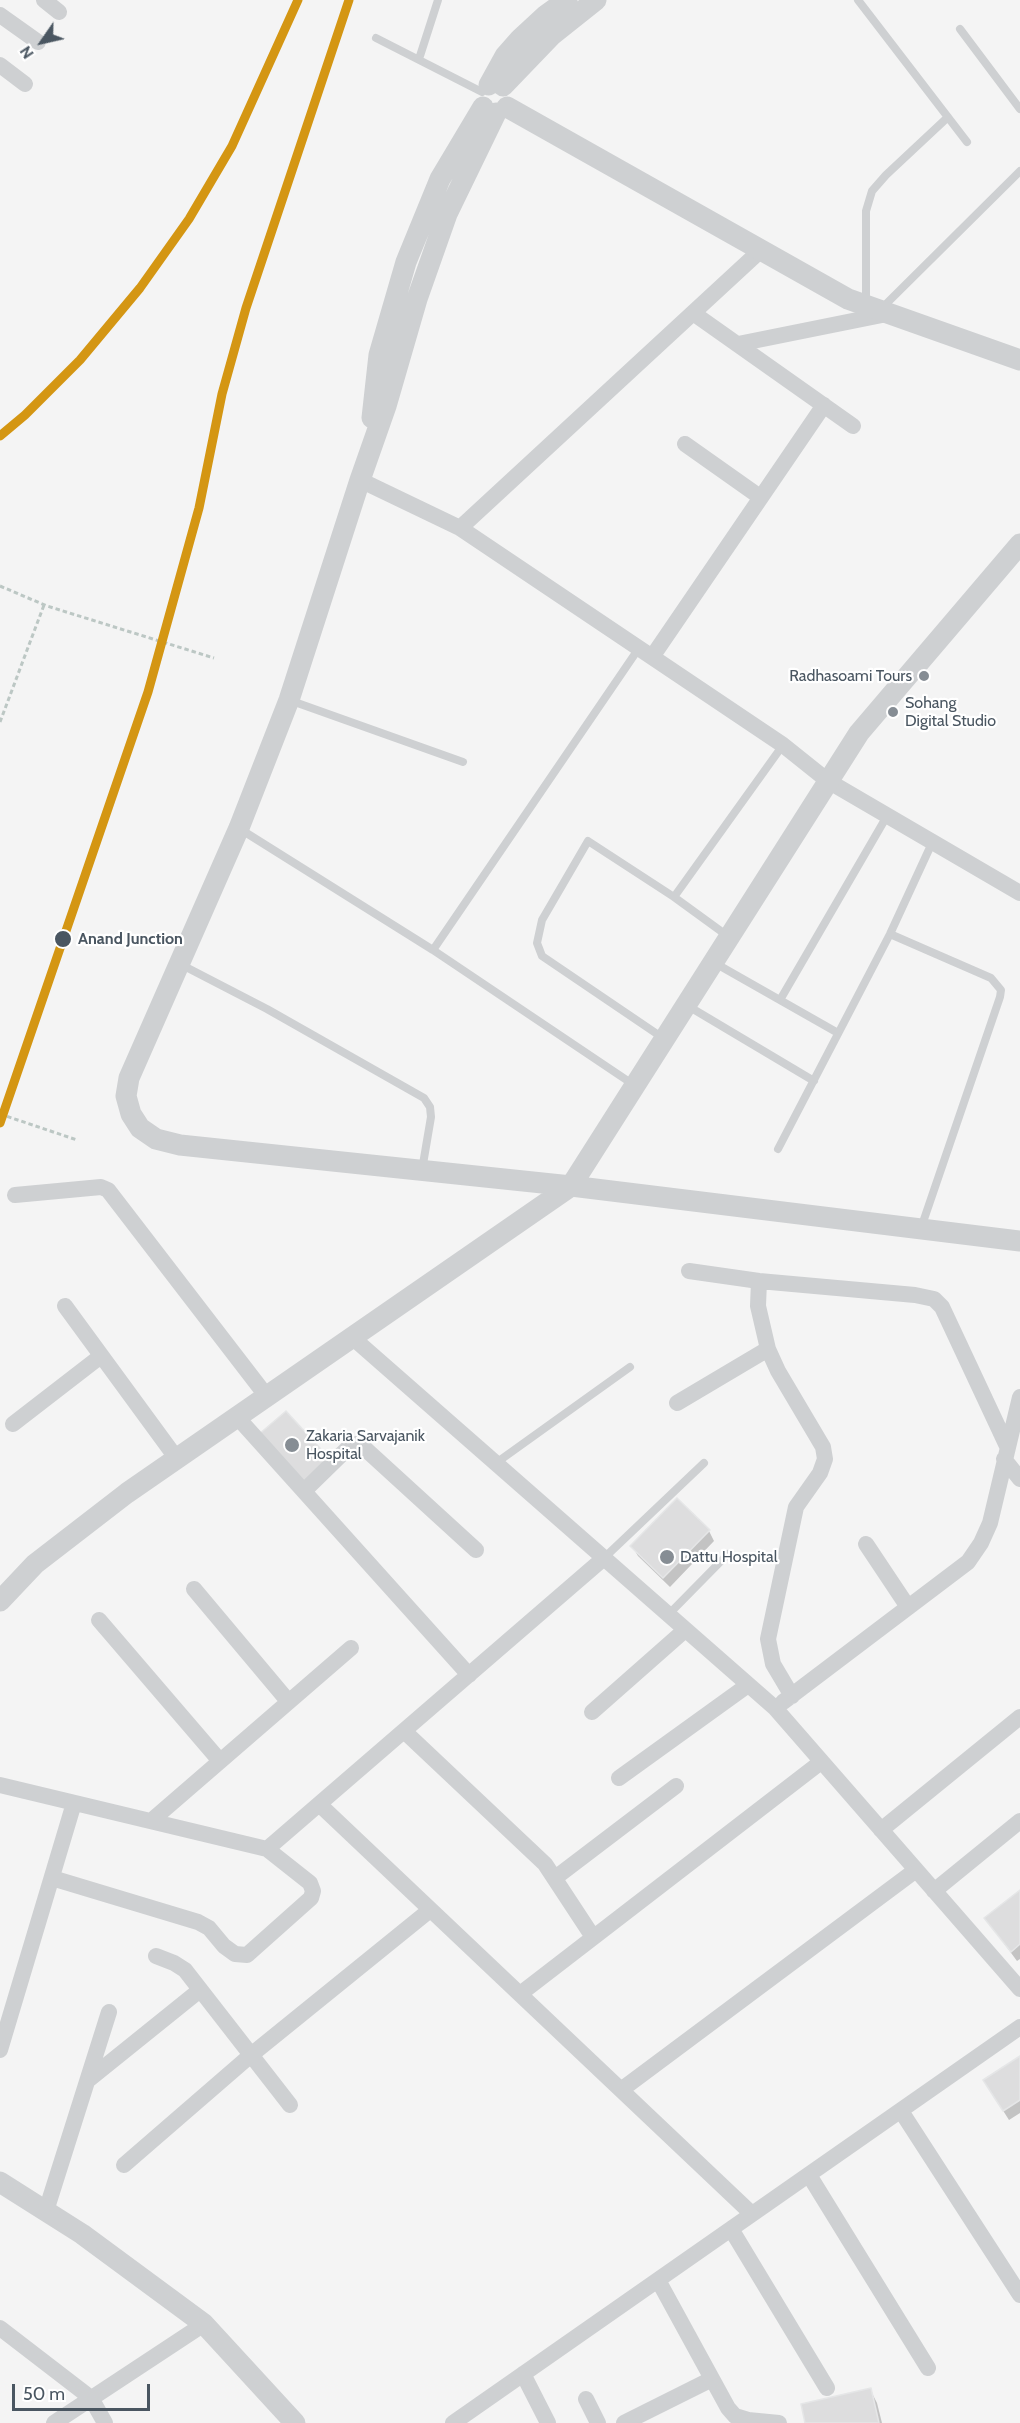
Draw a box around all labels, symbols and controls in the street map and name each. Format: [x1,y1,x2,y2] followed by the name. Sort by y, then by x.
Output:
[12,12,72,72] north arrow
[16,42,38,62] text: N
[789,666,912,686] place label: Radhasoami Tours
[917,669,931,683] marker: Radhasoami Tours
[905,693,996,731] place label: Sohang Digital Studio
[886,705,900,719] marker: Sohang Digital Studio
[53,929,73,949] marker: Anand Junction
[78,929,183,949] place label: Anand Junction
[306,1426,425,1464] place label: Zakaria Sarvajanik Hospital
[283,1436,301,1454] marker: Zakaria Sarvajanik Hospital
[680,1547,777,1567] place label: Dattu Hospital
[658,1548,676,1566] marker: Dattu Hospital
[15,2372,153,2410] scale bar
[23,2383,65,2405] text: 50 m

